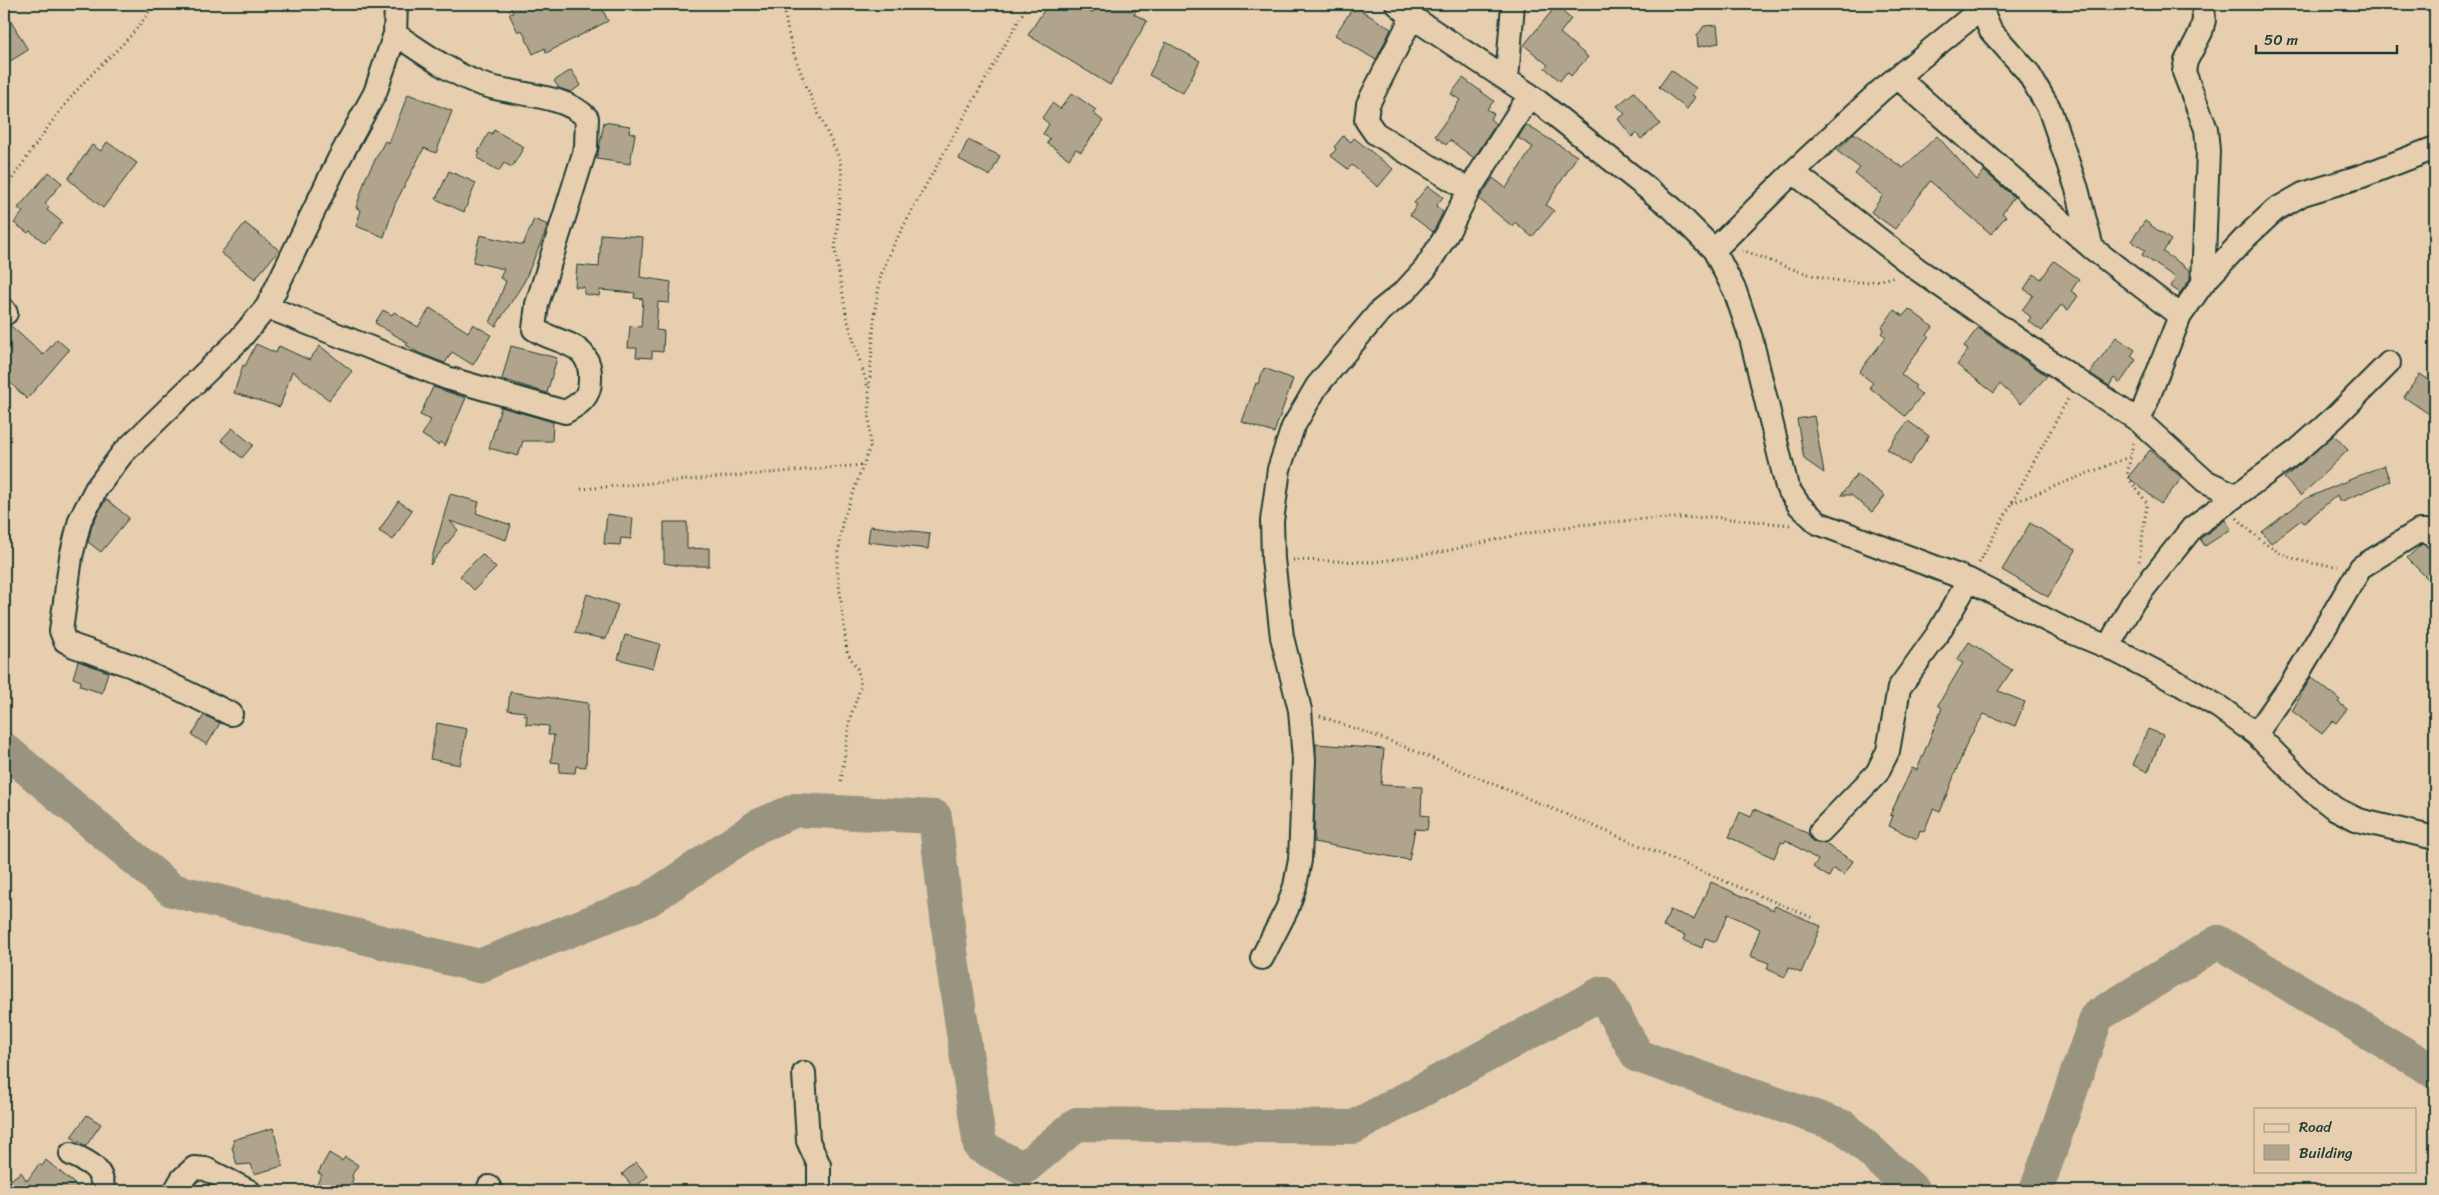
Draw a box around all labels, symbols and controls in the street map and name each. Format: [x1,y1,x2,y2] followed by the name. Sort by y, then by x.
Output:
[2256,22,2398,54] scale bar
[2264,27,2299,53] text: 50 m
[2254,1108,2416,1172] legend
[2299,1114,2332,1140] text: Road
[2299,1140,2353,1166] text: Building

